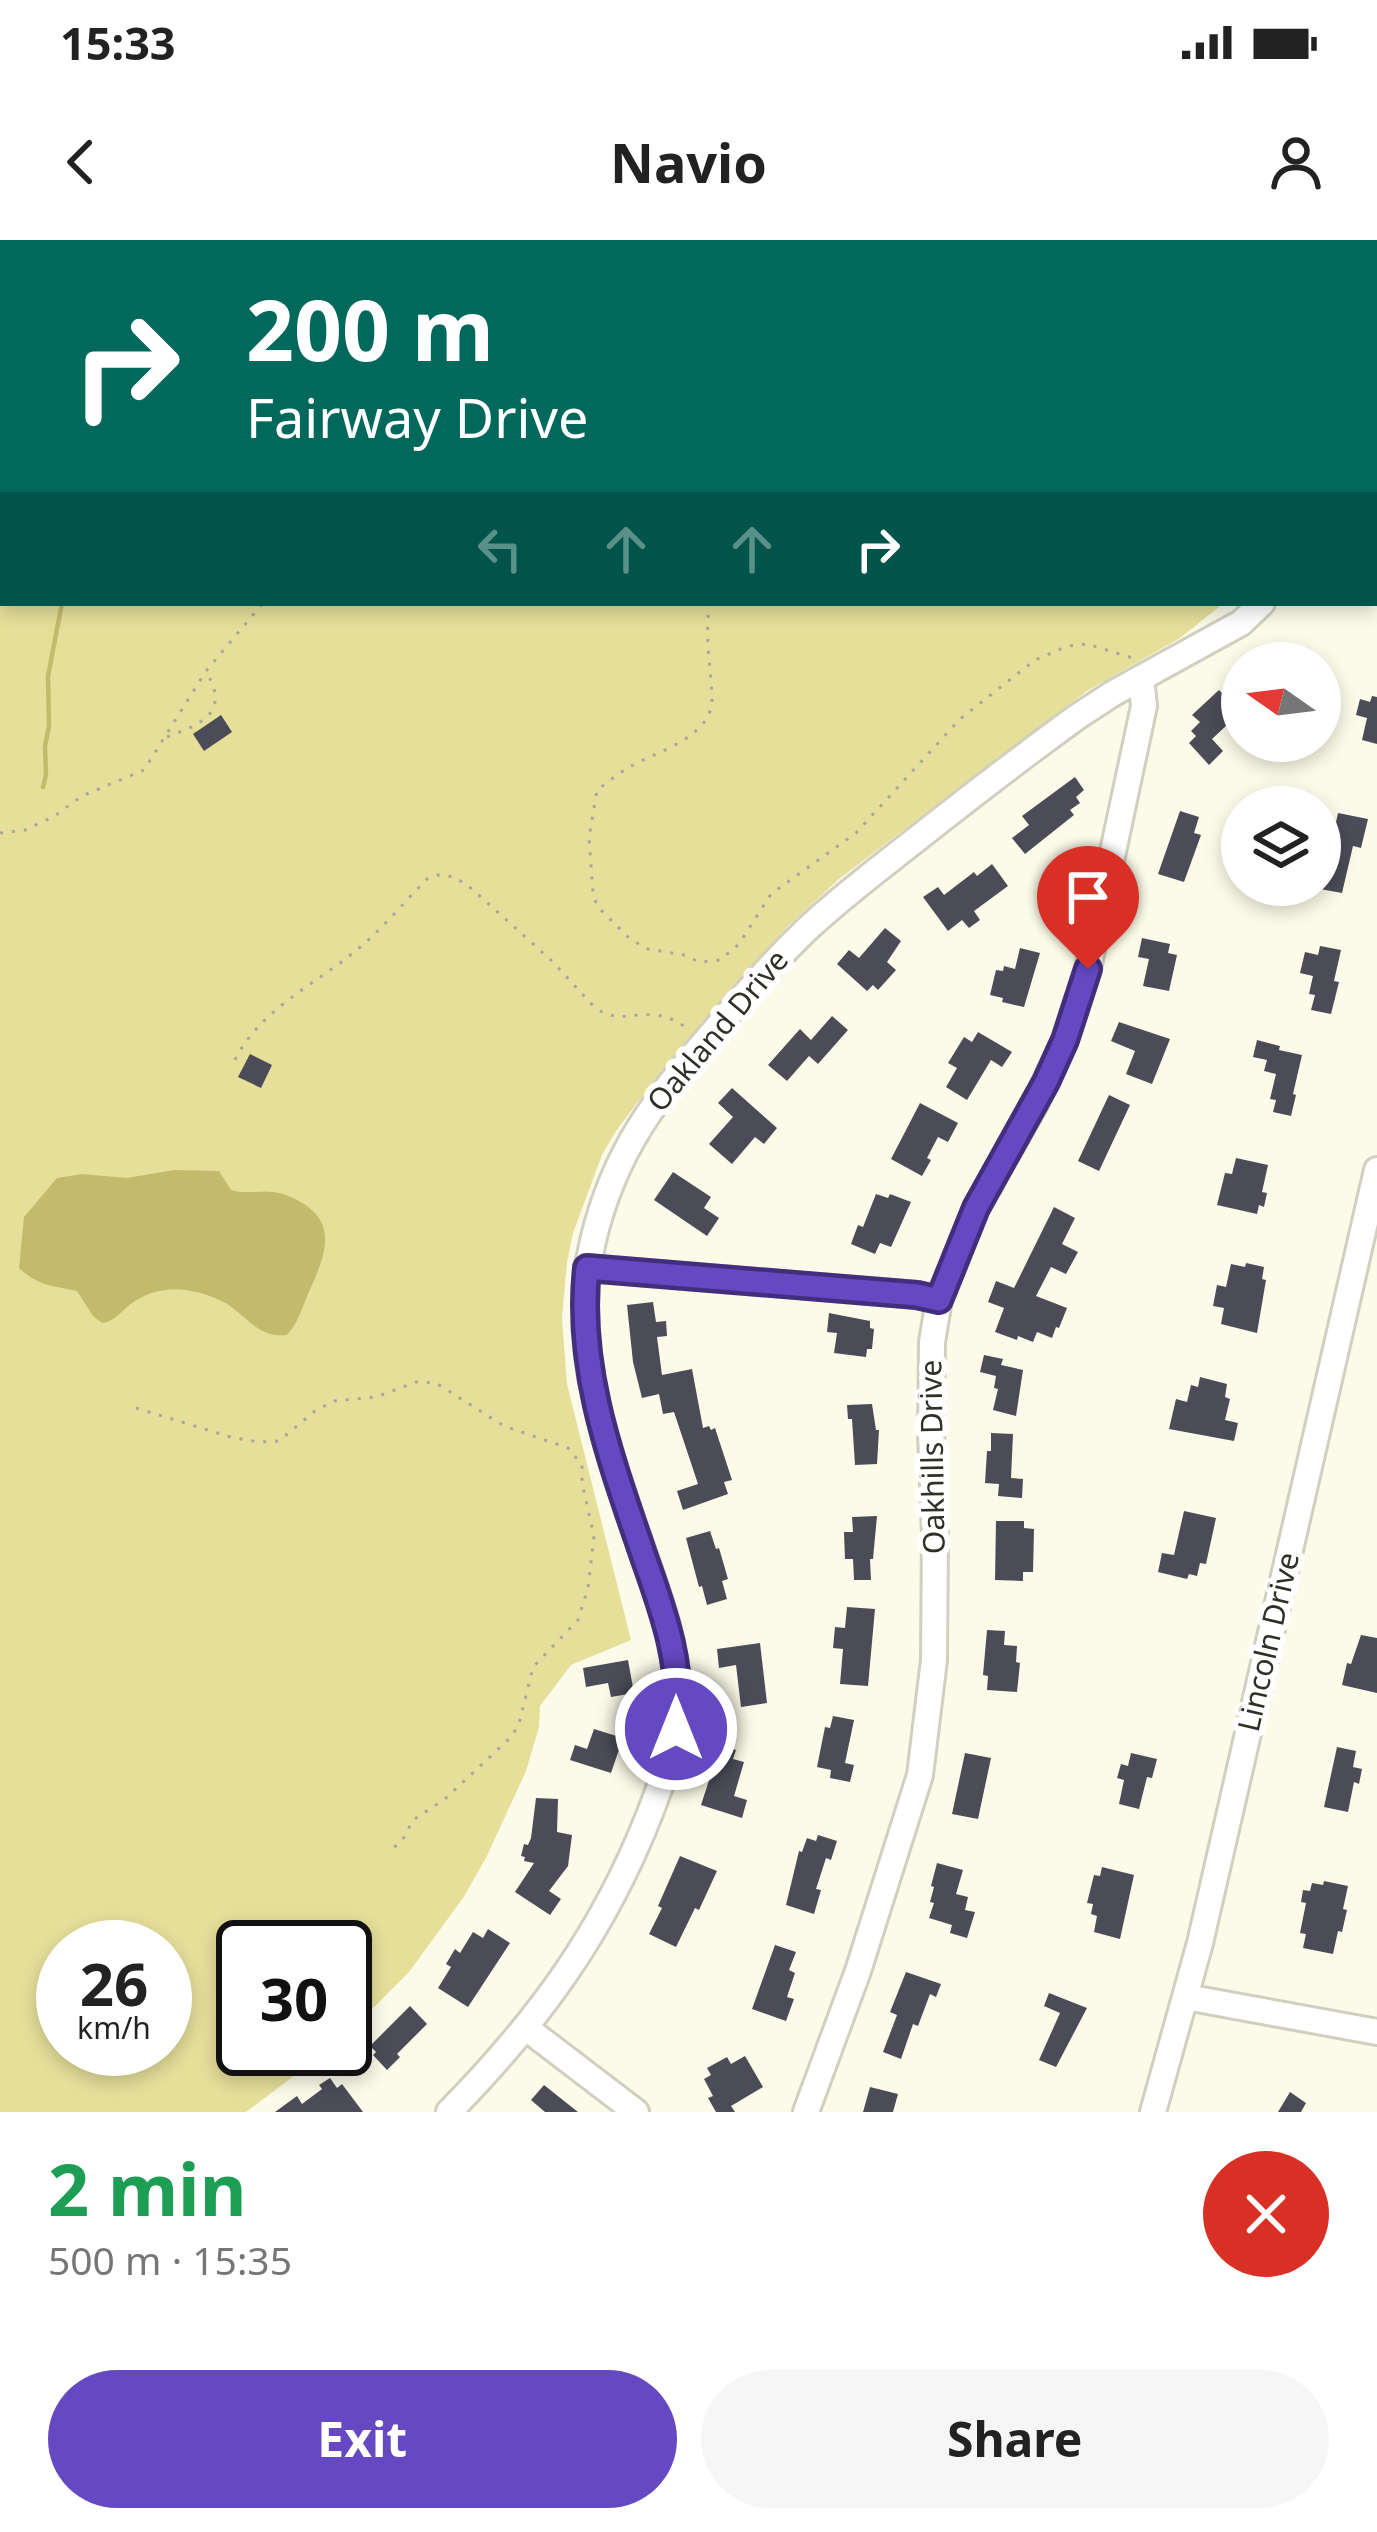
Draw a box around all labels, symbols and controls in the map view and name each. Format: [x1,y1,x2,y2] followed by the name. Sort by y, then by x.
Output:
[60,12,176,73] text: 15:33
[610,125,767,199] text: Navio
[48,129,114,195] icon: back
[1263,129,1329,195] icon: person
[246,271,494,386] text: 200 m
[48,288,204,444] icon: right
[246,380,588,454] text: Fairway Drive
[467,516,533,582] icon: left
[593,516,659,582] icon: ahead
[719,516,785,582] icon: ahead
[845,516,911,582] icon: right
[1221,642,1341,762] north arrow
[1221,642,1341,906] map controls
[1221,786,1341,906] button: layers
[1037,846,1139,969] pin
[1055,864,1121,930] icon: arrive
[637,940,797,1120] street label: Oakland Drive
[909,1359,954,1555] street label: Oakhills Drive
[1227,1548,1308,1735] street label: Lincoln Drive
[613,1666,739,1792] position arrow
[216,1920,372,2076] speed limit sign: 30
[80,1942,148,2024] text: 26
[77,2007,151,2048] text: km/h
[48,2139,246,2237] text: 2 min
[1203,2151,1329,2277] button: close
[48,2233,292,2286] text: 500 m · 15:35
[48,2370,677,2508] button: Exit
[701,2370,1329,2508] button: Share

